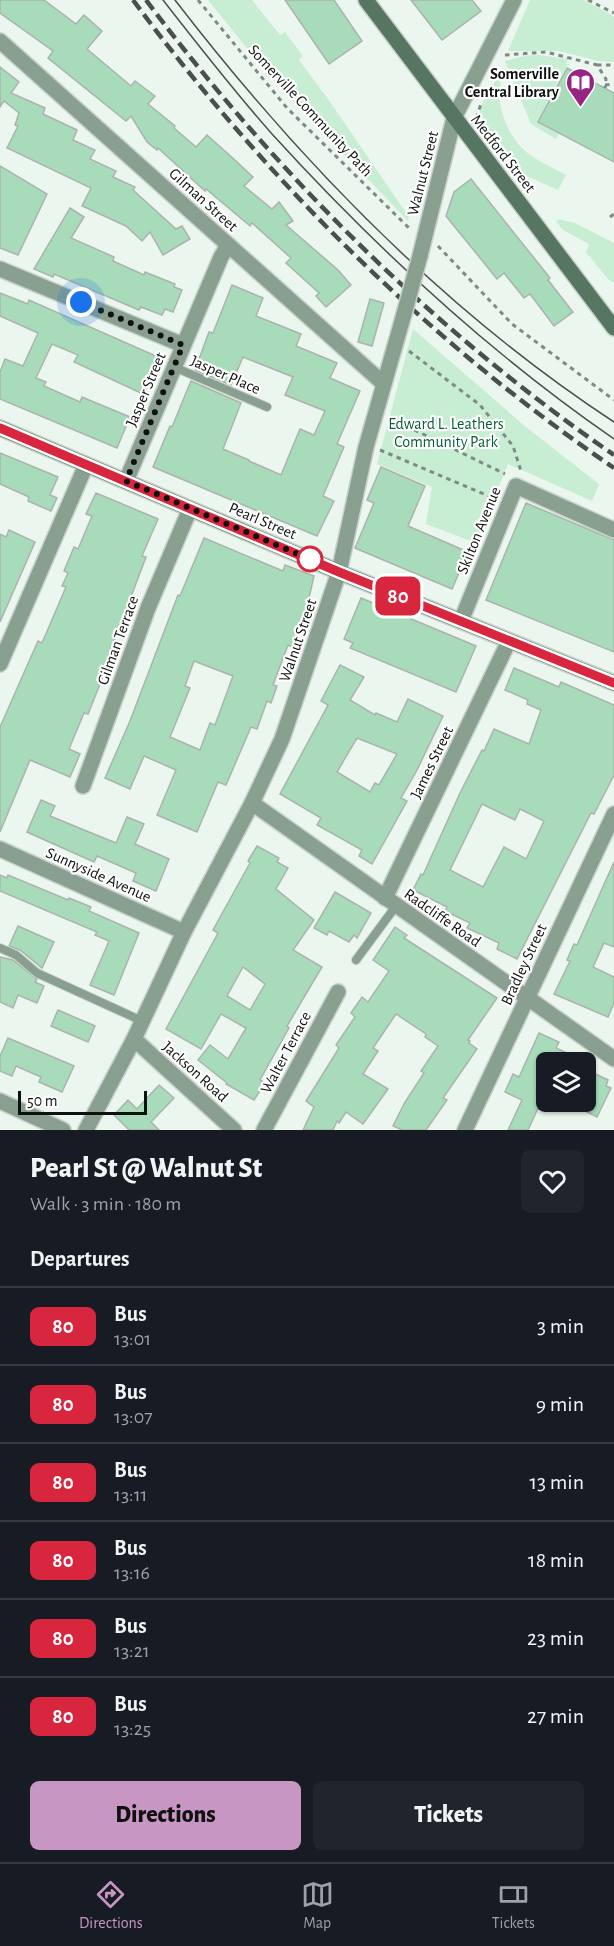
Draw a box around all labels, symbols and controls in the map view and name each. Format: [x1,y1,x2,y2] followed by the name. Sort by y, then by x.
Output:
[244,42,375,180] street label: Somerville Community Path
[465,66,560,101] place label: Somerville Central Library
[564,66,596,108] library icon: Somerville Central Library
[468,112,538,196] street label: Medford Street
[405,129,441,217] street label: Walnut Street
[166,165,241,234] street label: Gilman Street
[66,287,96,317] your location
[123,350,169,429] street label: Jasper Street
[188,352,263,397] street label: Jasper Place
[388,416,504,451] park label: Edward L. Leathers Community Park
[454,484,504,576] street label: Skilton Avenue
[226,500,299,542] street label: Pearl Street
[297,546,323,572] unlabelled marker
[371,576,425,616] line badge: 80
[387,586,409,607] text: 80
[94,594,141,687] street label: Gilman Terrace
[276,597,320,684] street label: Walnut Street
[408,724,456,801] street label: James Street
[43,845,154,906] street label: Sunnyside Avenue
[401,886,484,950] street label: Radcliffe Road
[498,921,551,1008] street label: Bradley Street
[258,1009,314,1096] street label: Walter Terrace
[160,1038,231,1105] street label: Jackson Road
[536,1052,596,1112] map controls
[536,1052,596,1112] button: layers
[18,1088,147,1116] scale bar
[27,1093,58,1109] text: 50 m
[521,1150,584,1213] button: heart
[30,1155,262,1183] text: Pearl St @ Walnut St
[30,1194,181,1214] text: Walk · 3 min · 180 m
[30,1248,130,1270] text: Departures
[114,1303,147,1325] text: Bus
[537,1315,584,1337] text: 3 min
[52,1316,74,1337] text: 80
[114,1329,151,1349] text: 13:01
[114,1381,147,1403] text: Bus
[536,1393,584,1415] text: 9 min
[52,1394,74,1415] text: 80
[114,1407,153,1427] text: 13:07
[114,1459,147,1481] text: Bus
[529,1471,584,1493] text: 13 min
[52,1472,74,1493] text: 80
[114,1485,147,1505] text: 13:11
[114,1537,147,1559] text: Bus
[528,1549,584,1571] text: 18 min
[52,1550,74,1571] text: 80
[114,1563,150,1583] text: 13:16
[114,1615,147,1637] text: Bus
[527,1627,584,1649] text: 23 min
[52,1628,74,1649] text: 80
[114,1641,150,1661] text: 13:21
[114,1693,147,1715] text: Bus
[527,1705,584,1727] text: 27 min
[52,1706,74,1727] text: 80
[114,1719,151,1739] text: 13:25
[30,1781,301,1850] button: Directions
[313,1781,584,1850] button: Tickets
[79,1878,143,1933] tab: Directions
[301,1878,334,1933] tab: Map
[492,1878,535,1933] tab: Tickets

